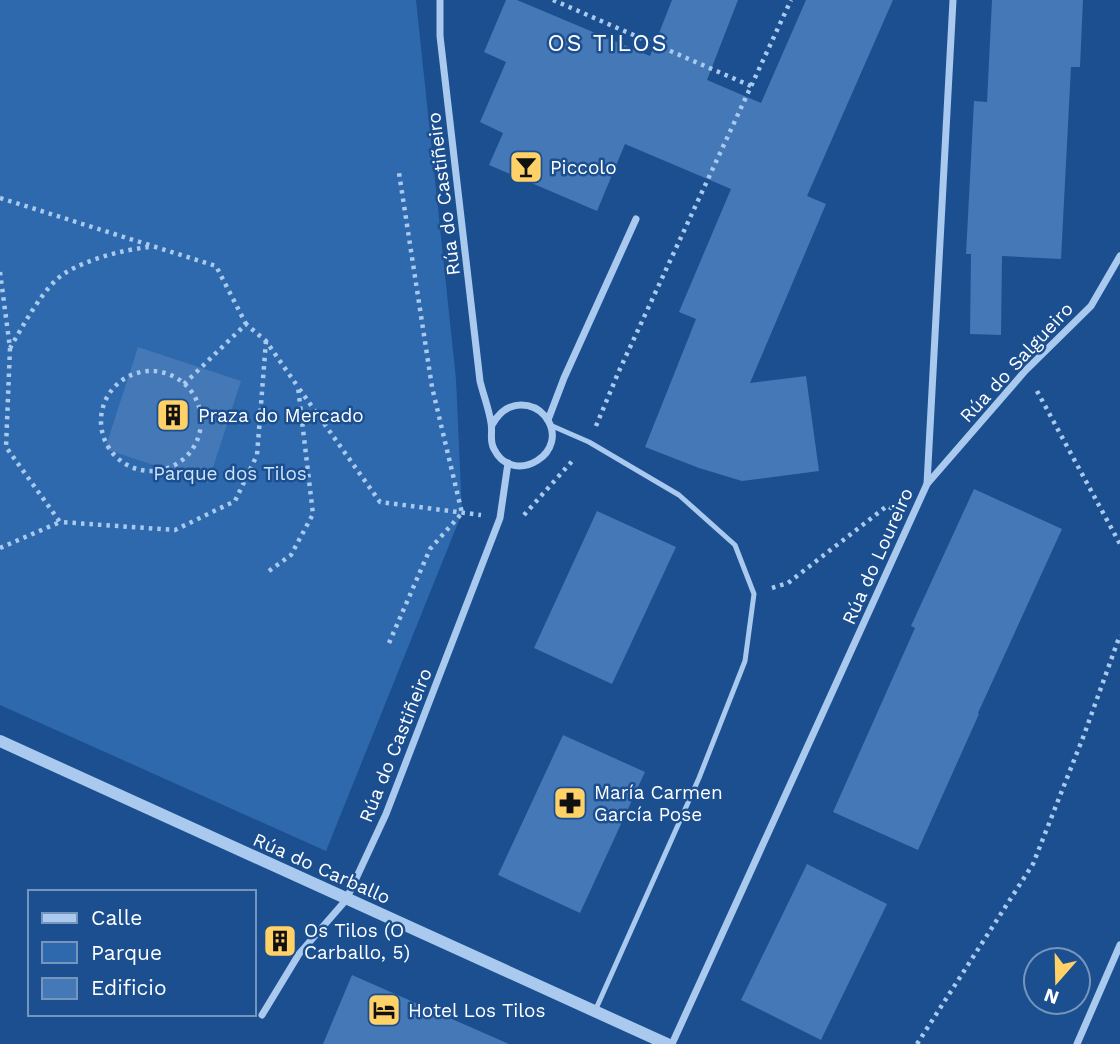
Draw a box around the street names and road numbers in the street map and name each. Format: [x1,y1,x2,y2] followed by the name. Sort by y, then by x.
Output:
[422,111,465,277] street label: Rúa do Castiñeiro
[955,297,1078,427] street label: Rúa do Salgueiro
[837,484,918,628] street label: Rúa do Loureiro
[354,665,437,826] street label: Rúa do Castiñeiro
[250,828,394,909] street label: Rúa do Carballo

